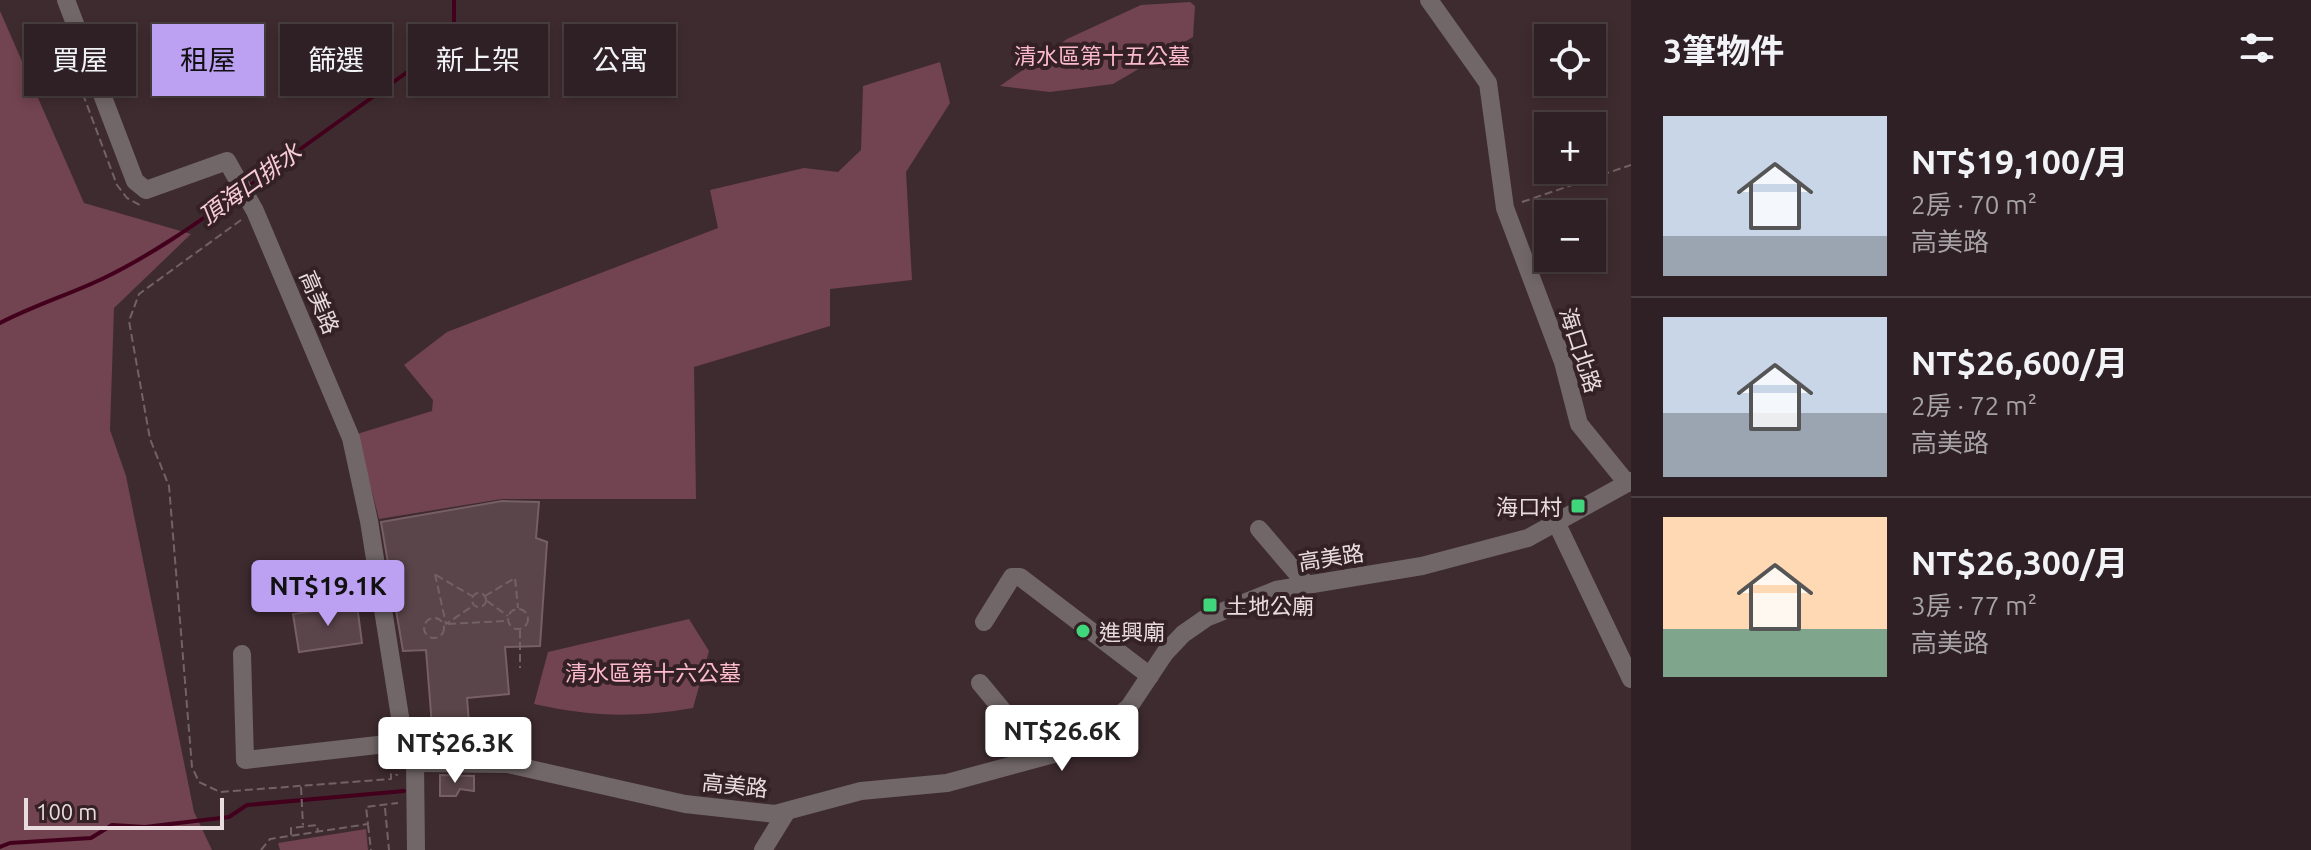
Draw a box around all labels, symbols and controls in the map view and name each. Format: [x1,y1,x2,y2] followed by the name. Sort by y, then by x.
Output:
[24,24,136,96] chip: 買屋
[152,24,264,96] chip: 租屋
[280,24,392,96] chip: 篩選
[408,24,548,96] chip: 新上架
[564,24,676,96] chip: 公寓
[1534,24,1606,272] map controls
[1534,24,1606,96] button: locate
[2235,26,2279,70] icon: filters
[1663,31,1784,69] text: 3筆物件
[1014,43,1190,68] park label: 清水區第十五公墓
[1534,112,1606,184] button: +
[194,137,307,230] water label: 頂海口排水
[1911,142,2128,180] text: NT$19,100/月
[1727,148,1823,244] icon: home
[1911,190,2037,219] text: 2房 · 70 m²
[1534,200,1606,272] button: −
[1911,227,1989,256] text: 高美路
[296,267,344,337] street label: 高美路
[1556,304,1606,396] street label: 海口北路
[1911,343,2128,381] text: NT$26,600/月
[1727,349,1823,445] icon: home
[1911,391,2037,420] text: 2房 · 72 m²
[1911,428,1989,457] text: 高美路
[1496,494,1562,519] place label: 海口村
[1569,497,1587,515] marker: 海口村
[1296,539,1366,575] street label: 高美路
[1911,543,2128,581] text: NT$26,300/月
[1727,549,1823,645] icon: home
[245,560,411,628] pin: NT$19.1K
[269,571,387,600] text: NT$19.1K
[1911,591,2037,620] text: 3房 · 77 m²
[1226,593,1314,618] place label: 土地公廟
[1201,596,1219,614] marker: 土地公廟
[1099,619,1165,644] place label: 進興廟
[1074,622,1092,640] marker: 進興廟
[1911,628,1989,657] text: 高美路
[565,660,741,685] park label: 清水區第十六公墓
[979,705,1145,773] pin: NT$26.6K
[1003,716,1121,745] text: NT$26.6K
[372,717,538,785] pin: NT$26.3K
[396,728,514,757] text: NT$26.3K
[701,769,769,801] street label: 高美路
[24,794,224,830] scale bar
[36,799,97,824] text: 100 m

